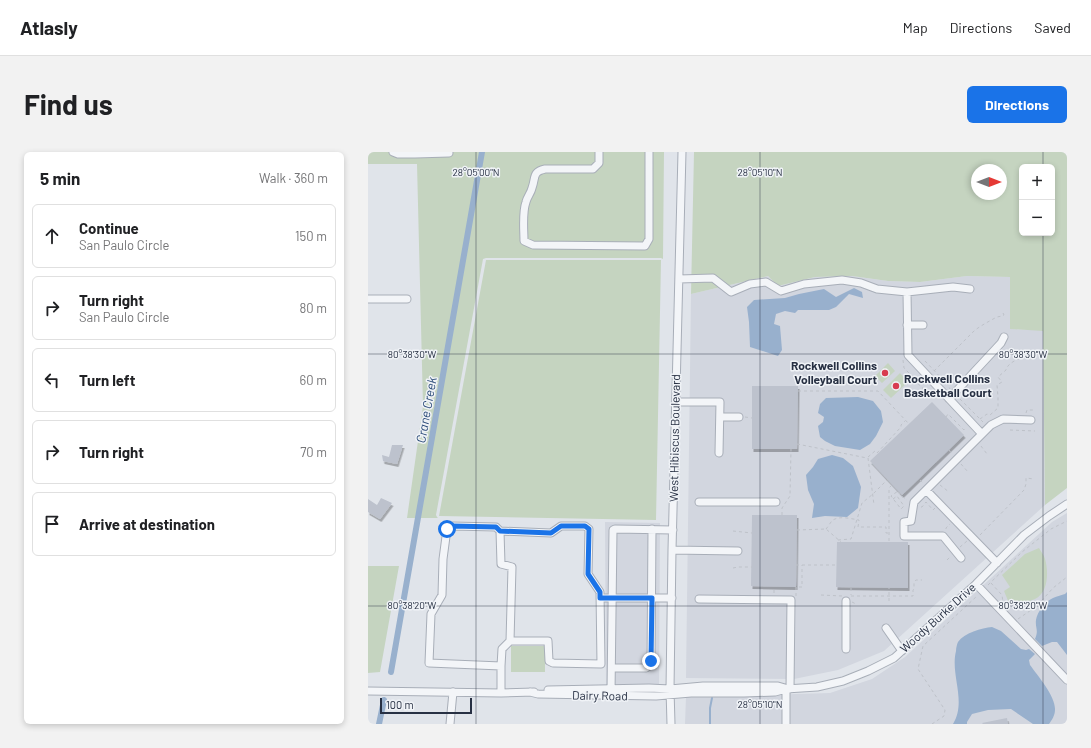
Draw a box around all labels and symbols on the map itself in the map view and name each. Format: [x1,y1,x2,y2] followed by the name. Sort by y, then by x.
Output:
[971,164,1007,200] north arrow
[452,166,500,178] text: 28°05'00"N
[737,166,783,178] text: 28°05'10"N
[388,348,436,360] text: 80°38'30"W
[999,348,1047,360] text: 80°38'30"W
[791,358,877,386] place label: Rockwell Collins Volleyball Court
[880,368,890,378] marker: Rockwell Collins Volleyball Court
[904,371,992,399] place label: Rockwell Collins Basketball Court
[666,374,682,502] street label: West Hibiscus Boulevard
[412,375,440,444] water label: Crane Creek
[891,381,901,391] marker: Rockwell Collins Basketball Court
[438,520,456,538] route start
[897,580,978,655] street label: Woody Burke Drive
[388,599,437,611] text: 80°38'20"W
[999,599,1048,611] text: 80°38'20"W
[642,652,660,670] route end
[572,688,628,702] street label: Dairy Road
[380,696,472,715] scale bar
[737,698,783,710] text: 28°05'10"N

